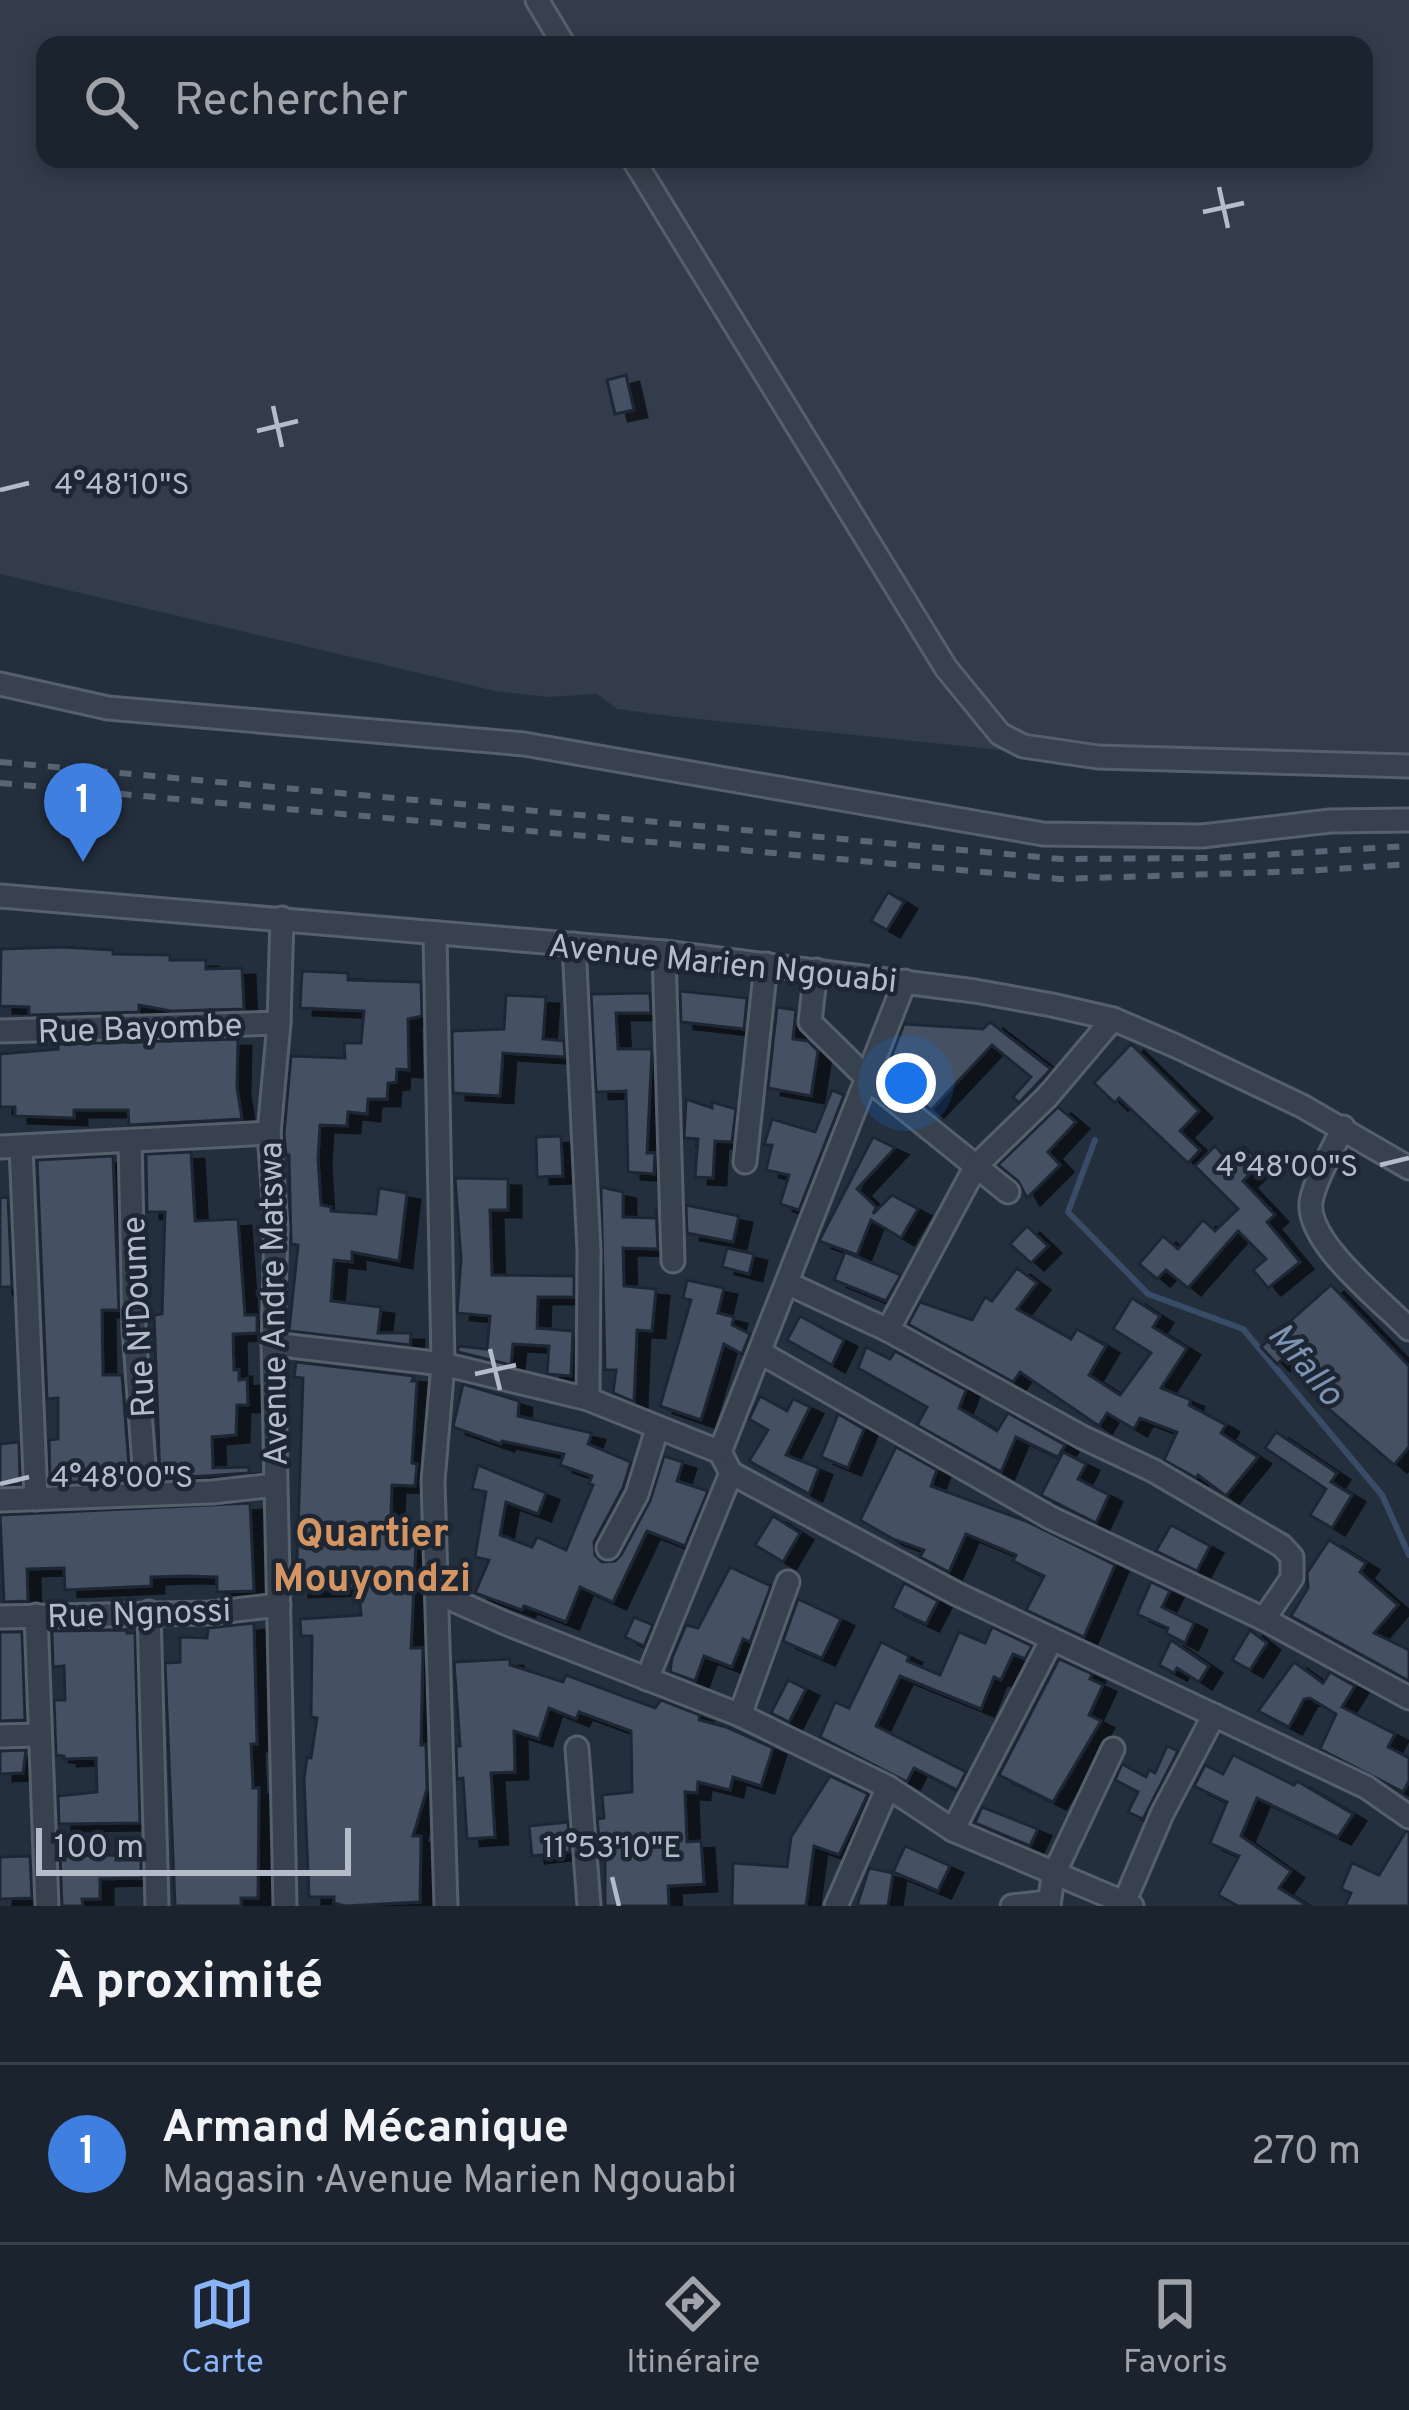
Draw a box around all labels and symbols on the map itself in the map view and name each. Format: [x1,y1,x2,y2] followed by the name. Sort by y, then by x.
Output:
[55,468,189,505] text: 4°48'10"S
[44,763,122,862] pin: 1
[546,927,899,1005] street label: Avenue Marien Ngouabi
[37,1006,243,1056] street label: Rue Bayombe
[876,1053,936,1113] your location
[252,1141,300,1467] street label: Avenue Andre Matswa
[1216,1150,1358,1187] text: 4°48'00"S
[115,1215,167,1418] street label: Rue N'Doume
[1256,1314,1353,1417] water label: Mfallo
[51,1461,193,1498] text: 4°48'00"S
[273,1512,471,1606] district label: Quartier Mouyondzi
[46,1592,232,1640] street label: Rue Ngnossi
[36,1822,351,1875] scale bar
[543,1831,681,1868] text: 11°53'10"E

